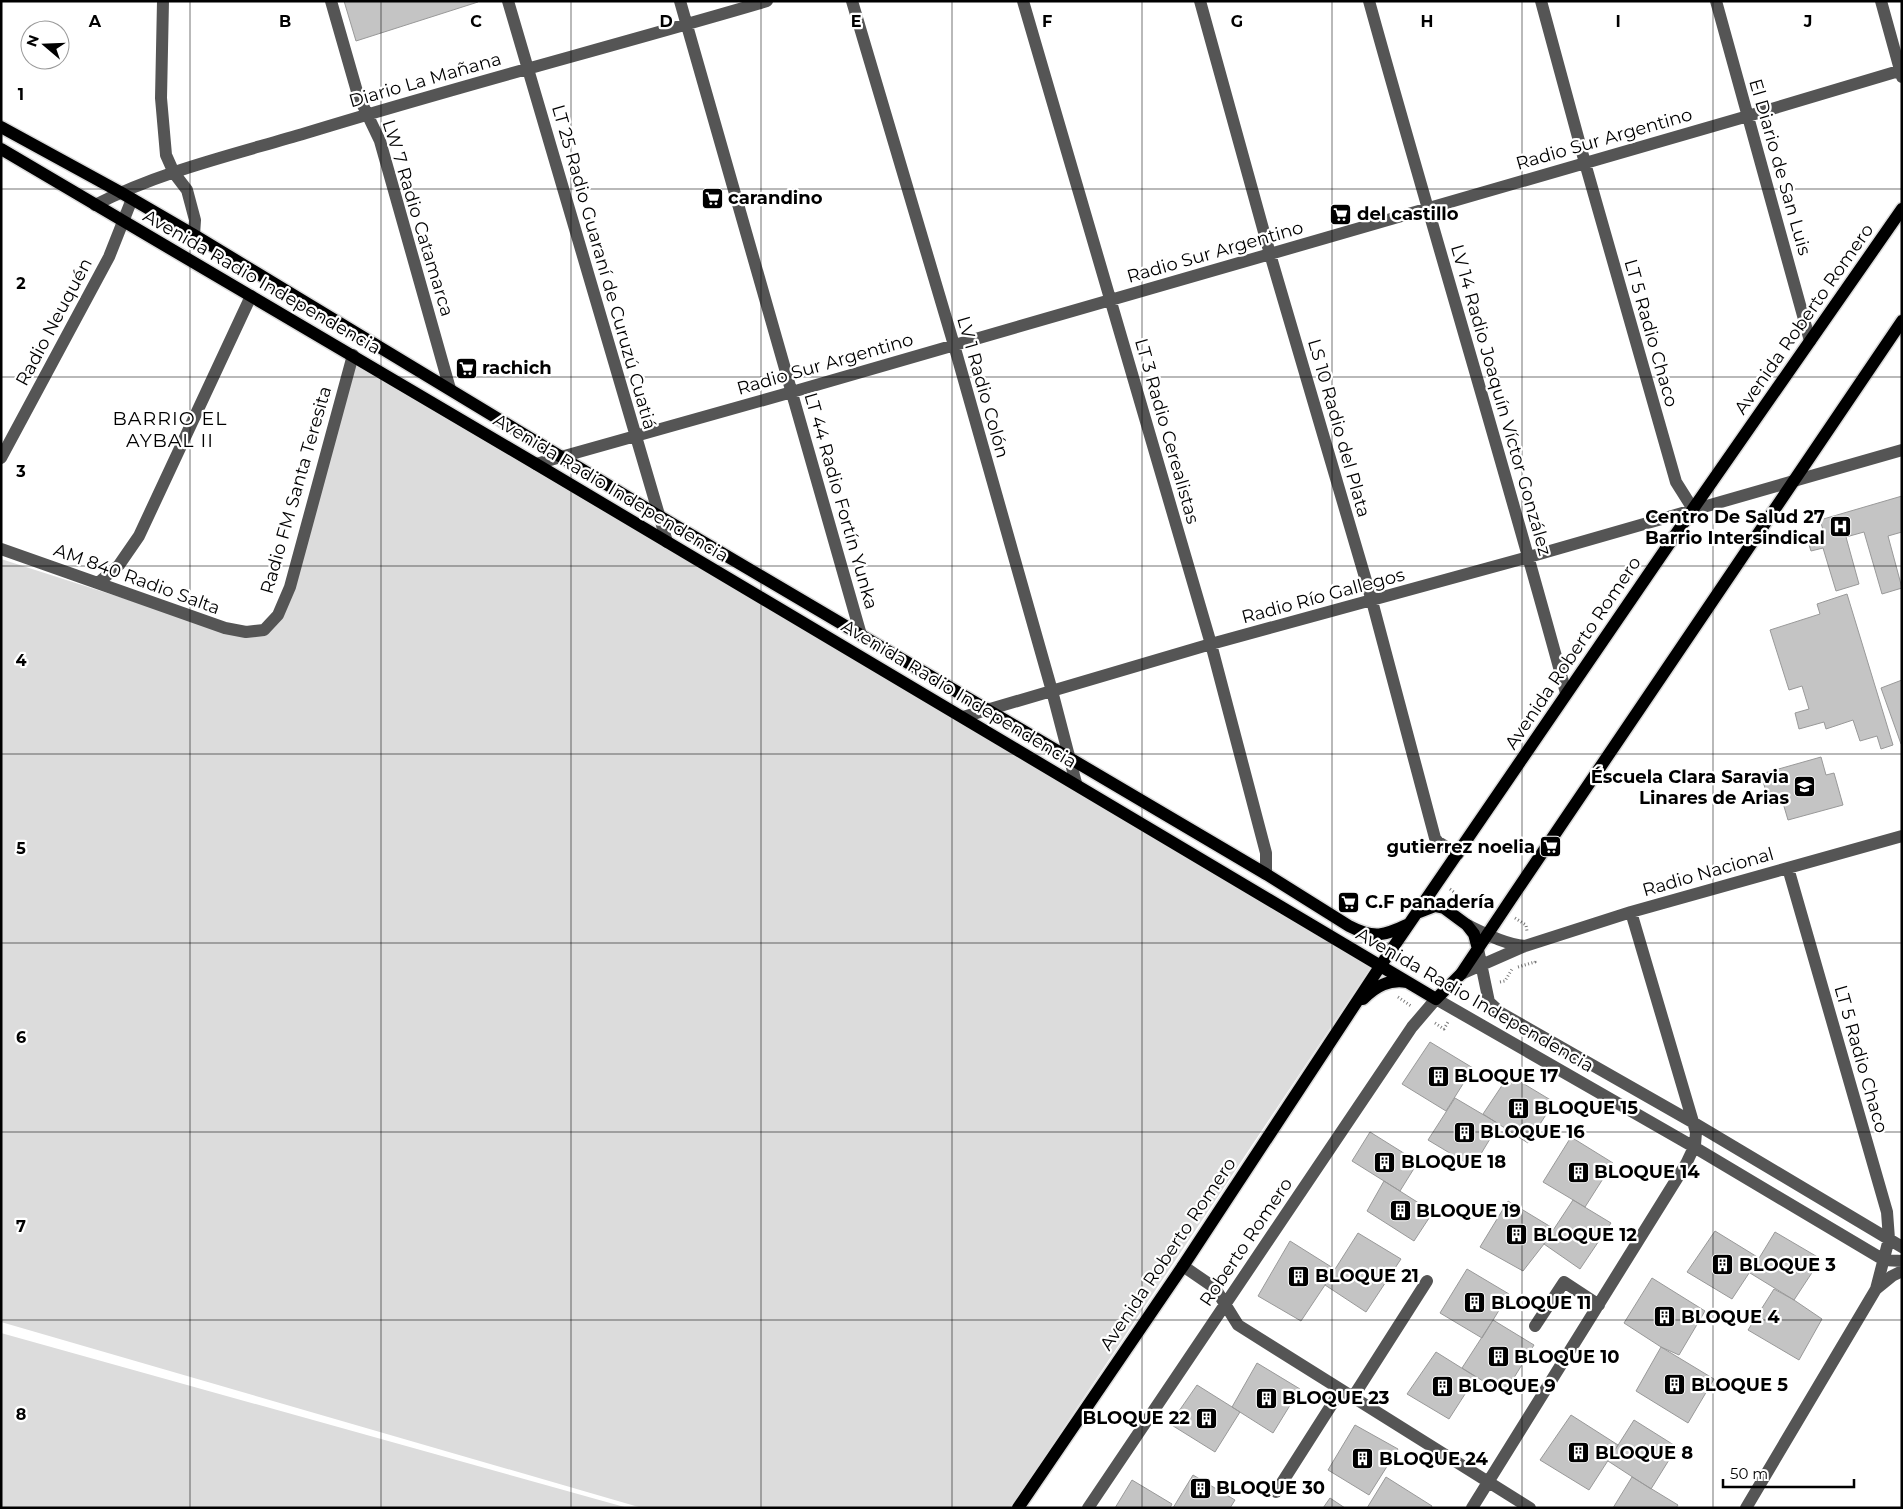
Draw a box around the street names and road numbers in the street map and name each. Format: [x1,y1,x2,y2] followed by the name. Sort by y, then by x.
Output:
[346,48,504,112] street label: Diario La Mañana
[1744,76,1816,258] street label: El Diario de San Luis
[547,102,661,432] street label: LT 25 Radio Guaraní de Curuzú Cuatiá
[1513,103,1695,175] street label: Radio Sur Argentino
[378,117,458,319] street label: LW 7 Radio Catamarca
[139,205,385,359] street label: Avenida Radio Independencia
[1124,216,1306,288] street label: Radio Sur Argentino
[1730,219,1878,419] street label: Avenida Roberto Romero
[1446,242,1556,558] street label: LV 14 Radio Joaquín Víctor González
[11,254,97,390] street label: Radio Neuquén
[1619,257,1683,409] street label: LT 5 Radio Chaco
[952,313,1014,461] street label: LV 1 Radio Colón
[734,328,916,400] street label: Radio Sur Argentino
[1130,336,1204,527] street label: LT 3 Radio Cerealistas
[1303,336,1375,520] street label: LS 10 Radio del Plata
[256,384,336,596] street label: Radio FM Santa Teresita
[799,390,883,612] street label: LT 44 Radio Fortín Yunka
[489,409,733,567] street label: Avenida Radio Independencia
[51,539,223,619] street label: AM 840 Radio Salta
[1500,552,1646,754] street label: Avenida Roberto Romero
[1239,564,1407,628] street label: Radio Río Gallegos
[837,615,1081,773] street label: Avenida Radio Independencia
[1640,843,1776,901] street label: Radio Nacional
[1352,923,1598,1077] street label: Avenida Radio Independencia
[1829,983,1893,1135] street label: LT 5 Radio Chaco
[1095,1153,1241,1355] street label: Avenida Roberto Romero
[1195,1174,1297,1310] street label: Roberto Romero

